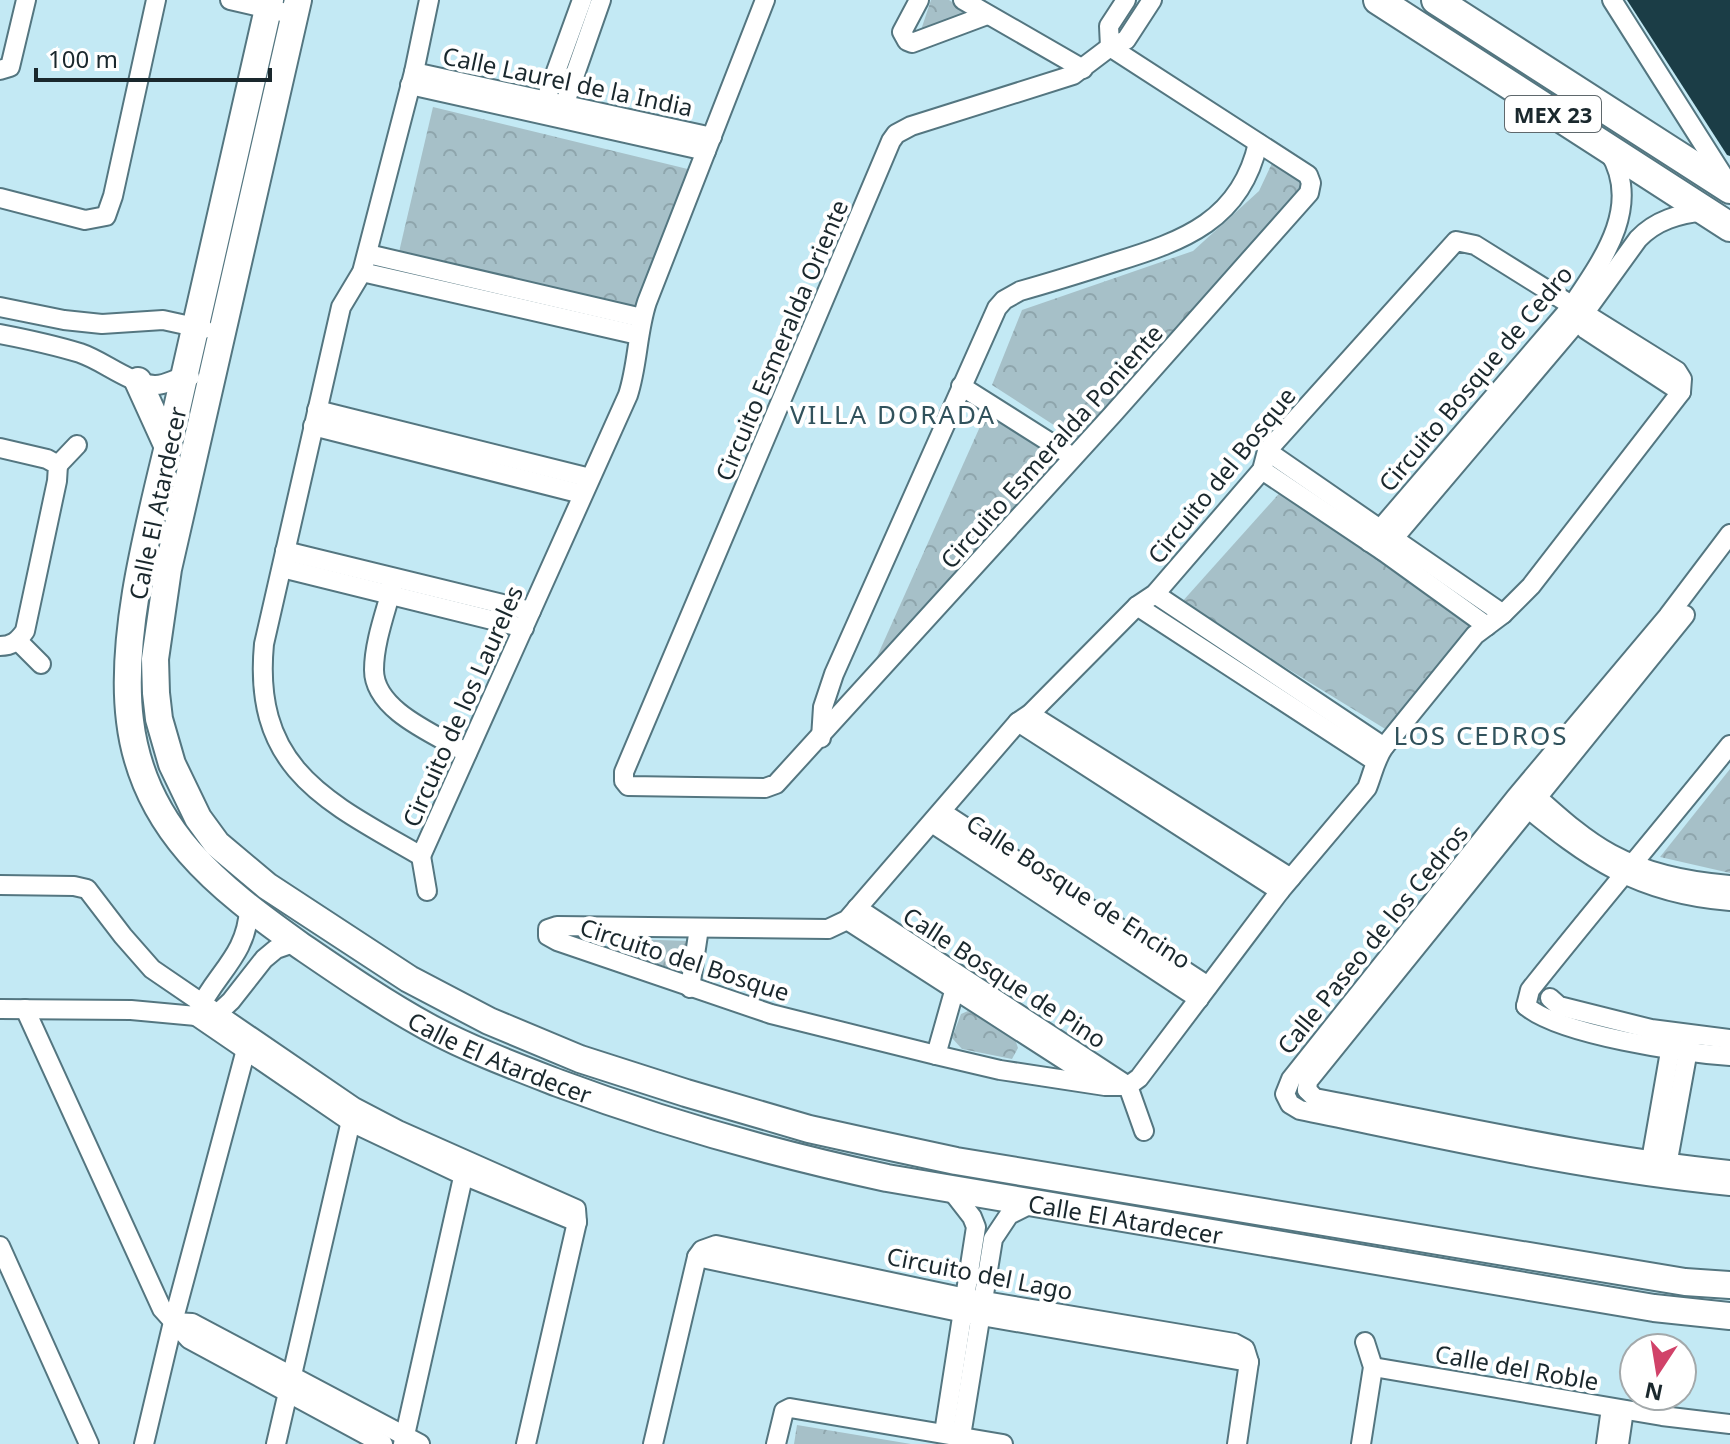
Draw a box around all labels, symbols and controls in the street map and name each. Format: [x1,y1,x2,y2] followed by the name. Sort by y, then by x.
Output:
[36,32,270,82] scale bar
[440,38,696,124] street label: Calle Laurel de la India
[48,42,118,75] text: 100 m
[1505,96,1601,132] road number: MEX 23
[707,194,855,486] street label: Circuito Esmeralda Oriente
[1371,258,1579,498] street label: Circuito Bosque de Cedro
[932,317,1170,575] street label: Circuito Esmeralda Poniente
[1140,380,1302,570] street label: Circuito del Bosque
[790,396,996,432] district label: VILLA DORADA
[120,403,194,603] street label: Calle El Atardecer
[394,580,530,832] street label: Circuito de los Laureles
[1393,717,1569,753] district label: LOS CEDROS
[960,806,1198,976] street label: Calle Bosque de Encino
[1269,817,1475,1061] street label: Calle Paseo de los Cedros
[897,899,1113,1055] street label: Calle Bosque de Pino
[576,910,794,1008] street label: Circuito del Bosque
[402,1003,597,1111] street label: Calle El Atardecer
[1026,1186,1226,1251] street label: Calle El Atardecer
[884,1239,1076,1307] street label: Circuito del Lago
[1618,1332,1698,1412] north arrow
[1433,1336,1601,1398] street label: Calle del Roble
[1642,1376,1666,1409] text: N

